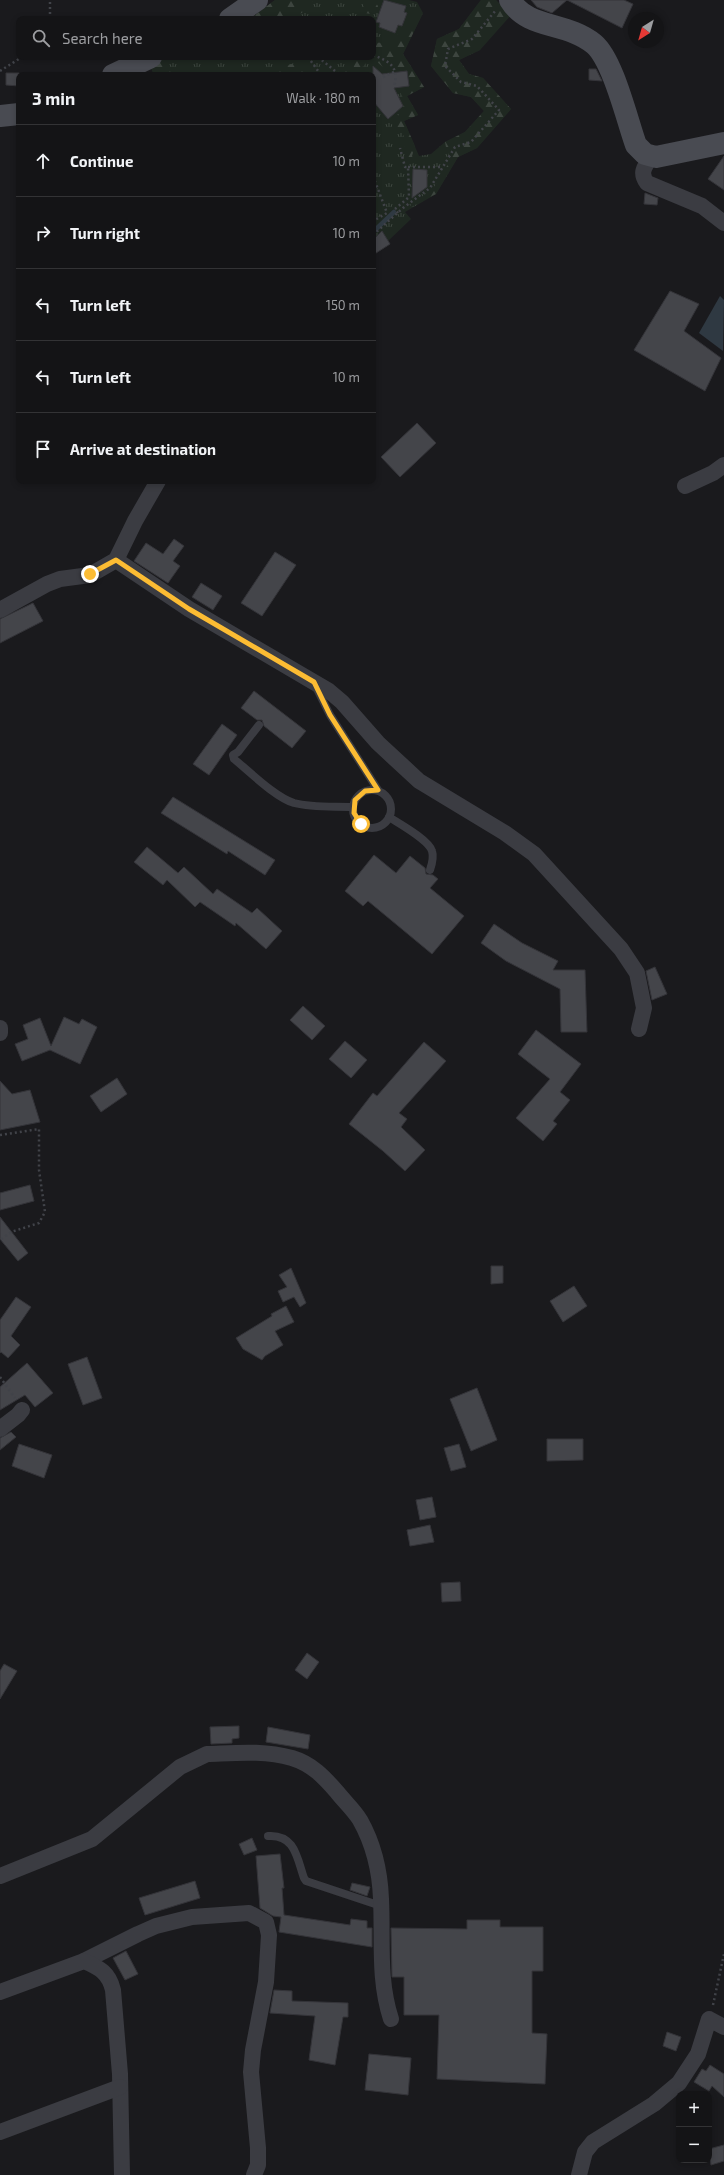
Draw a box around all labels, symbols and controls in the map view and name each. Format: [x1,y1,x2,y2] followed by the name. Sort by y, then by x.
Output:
[628,12,664,48] north arrow
[16,16,376,60] search box
[30,27,52,49] icon: search
[62,29,143,47] text: Search here
[32,88,75,108] text: 3 min
[286,90,360,106] text: Walk · 180 m
[32,150,54,172] icon: ahead
[70,152,133,170] text: Continue
[333,153,360,169] text: 10 m
[32,222,54,244] icon: right
[70,224,140,242] text: Turn right
[333,225,360,241] text: 10 m
[32,294,54,316] icon: left
[70,296,131,314] text: Turn left
[326,297,360,313] text: 150 m
[32,366,54,388] icon: left
[70,368,131,386] text: Turn left
[333,369,360,385] text: 10 m
[32,438,54,460] icon: arrive
[70,440,216,458] text: Arrive at destination
[81,565,99,583] route end
[352,815,370,833] route start
[676,2091,712,2163] map controls
[676,2091,712,2127] button: +
[676,2127,712,2163] button: −

